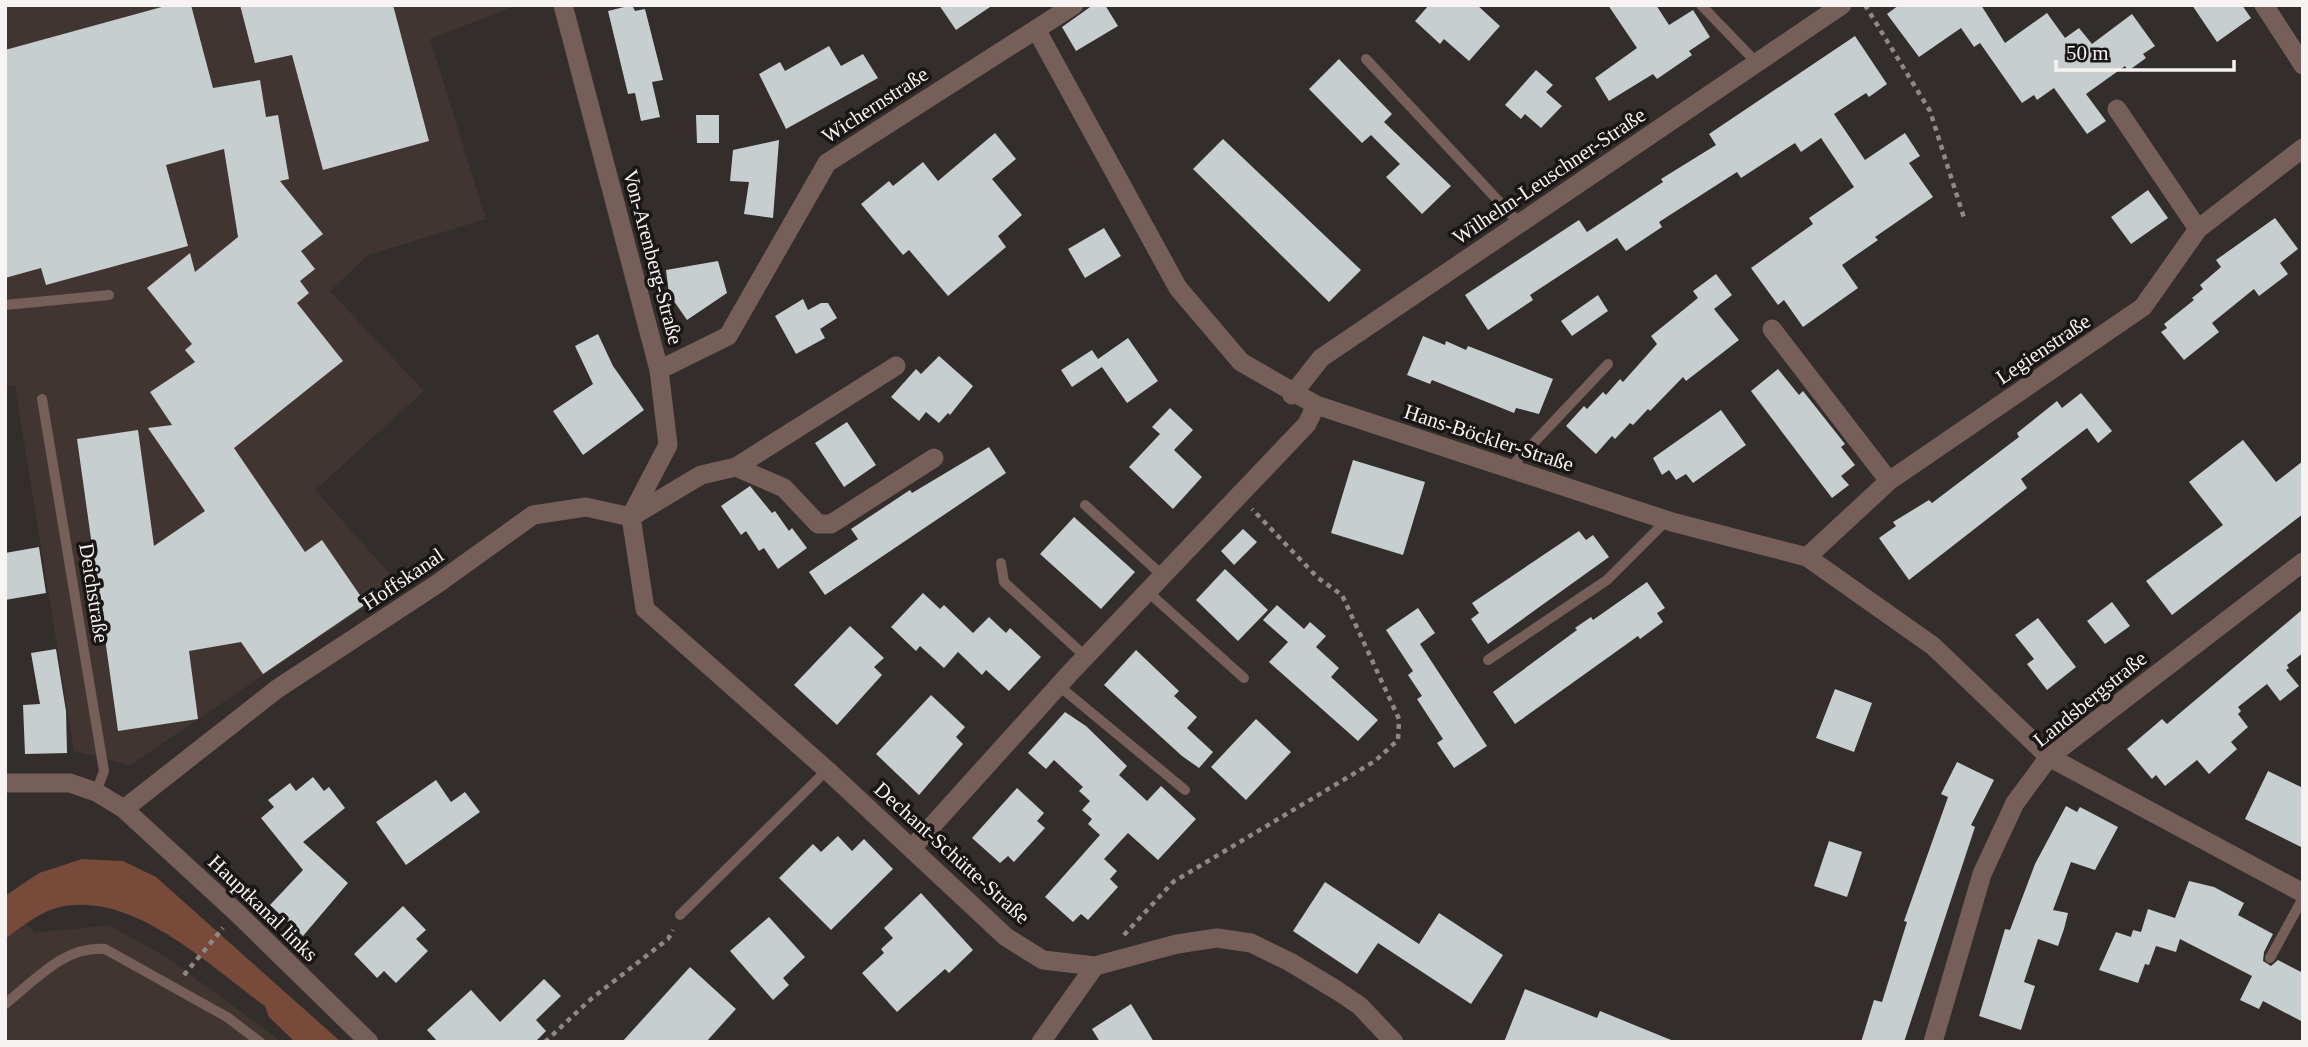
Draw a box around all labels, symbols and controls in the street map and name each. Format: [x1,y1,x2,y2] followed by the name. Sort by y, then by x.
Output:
[2056,28,2234,72] scale bar
[2066,41,2109,65] text: 50 m
[817,62,933,148] street label: Wichernstraße
[1448,102,1650,250] street label: Wilhelm-Leuschner-Straße
[618,167,688,347] street label: Von-Arenberg-Straße
[1991,309,2095,389] street label: Legienstraße
[1401,399,1577,477] street label: Hans-Böckler-Straße
[74,542,114,644] street label: Deichstraße
[358,543,448,615] street label: Hoffskanal
[2029,646,2151,752] street label: Landsbergstraße
[869,777,1035,929] street label: Dechant-Schütte-Straße
[203,850,323,966] street label: Hauptkanal links

